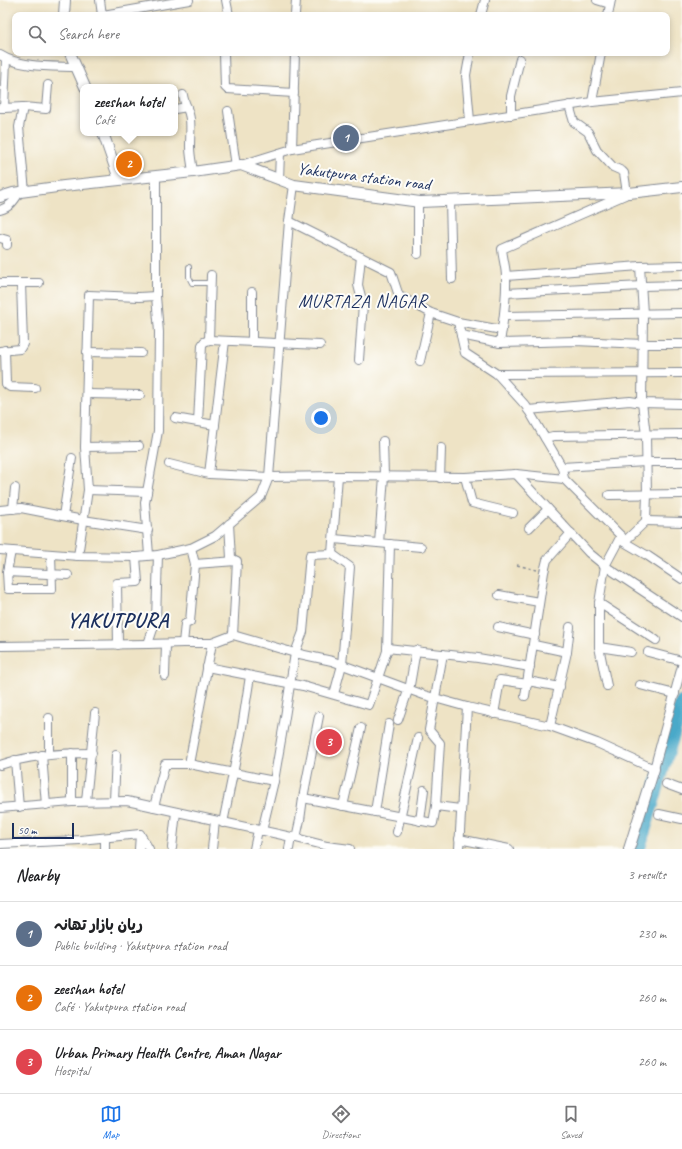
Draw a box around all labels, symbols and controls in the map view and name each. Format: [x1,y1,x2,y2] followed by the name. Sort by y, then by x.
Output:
[12,12,670,56] search box
[26,23,48,45] icon: search
[58,25,119,44] text: Search here
[80,84,178,136] popup
[95,93,163,112] text: zeeshan hotel
[95,112,114,128] text: Café
[333,123,359,153] pin: 1
[116,149,142,179] pin: 2
[296,158,434,195] street label: Yakutpura station road
[298,290,429,312] district label: MURTAZA NAGAR
[311,408,331,428] your location
[67,607,169,633] district label: YAKUTPURA
[316,727,342,757] pin: 3
[12,821,74,840] scale bar
[18,823,37,837] text: 50 m
[16,865,59,886] text: Nearby
[628,867,666,883] text: 3 results
[54,916,143,935] text: ریان بازار تھانہ
[26,926,32,942] text: 1
[638,926,666,942] text: 230 m
[54,938,227,954] text: Public building · Yakutpura station road
[54,980,123,999] text: zeeshan hotel
[26,990,32,1006] text: 2
[638,990,666,1006] text: 260 m
[54,999,185,1015] text: Café · Yakutpura station road
[54,1044,281,1063] text: Urban Primary Health Centre, Aman Nagar
[26,1054,32,1070] text: 3
[638,1054,666,1070] text: 260 m
[54,1063,90,1079] text: Hospital
[100,1103,122,1141] tab: Map
[322,1103,360,1141] tab: Directions
[560,1103,582,1141] tab: Saved

